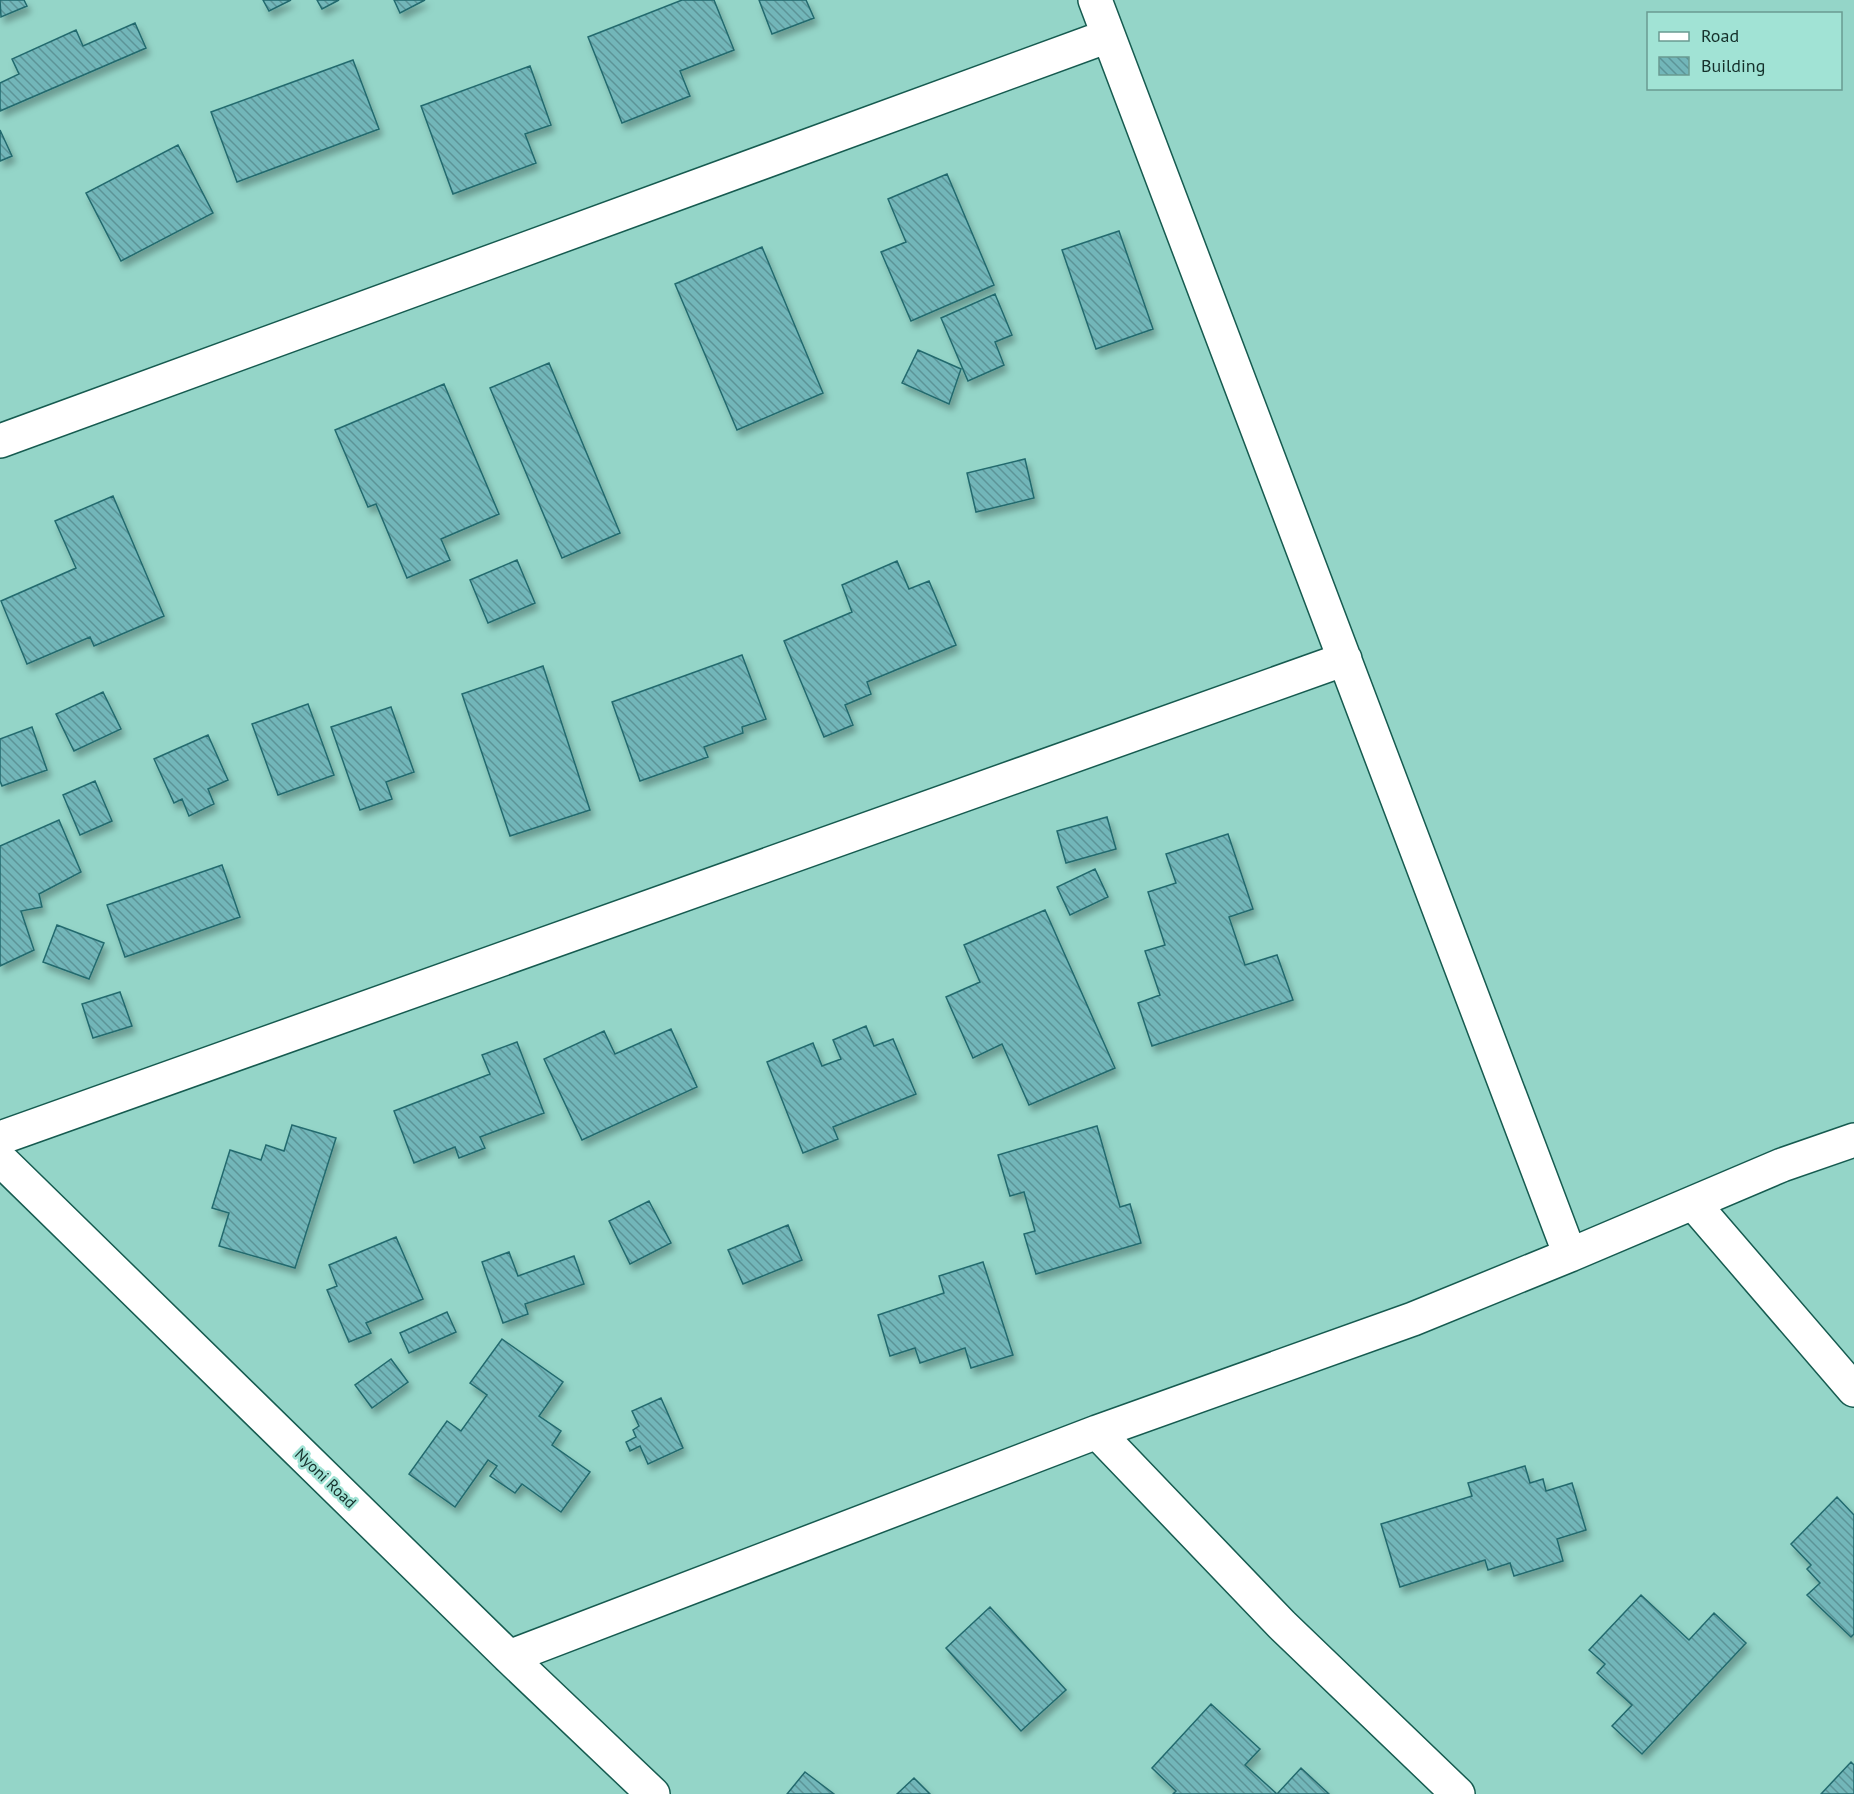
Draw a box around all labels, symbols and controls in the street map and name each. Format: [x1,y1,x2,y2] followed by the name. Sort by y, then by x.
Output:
[1647,12,1842,90] legend
[1701,24,1739,47] text: Road
[1701,54,1765,77] text: Building
[291,1444,361,1512] street label: Nyoni Road

